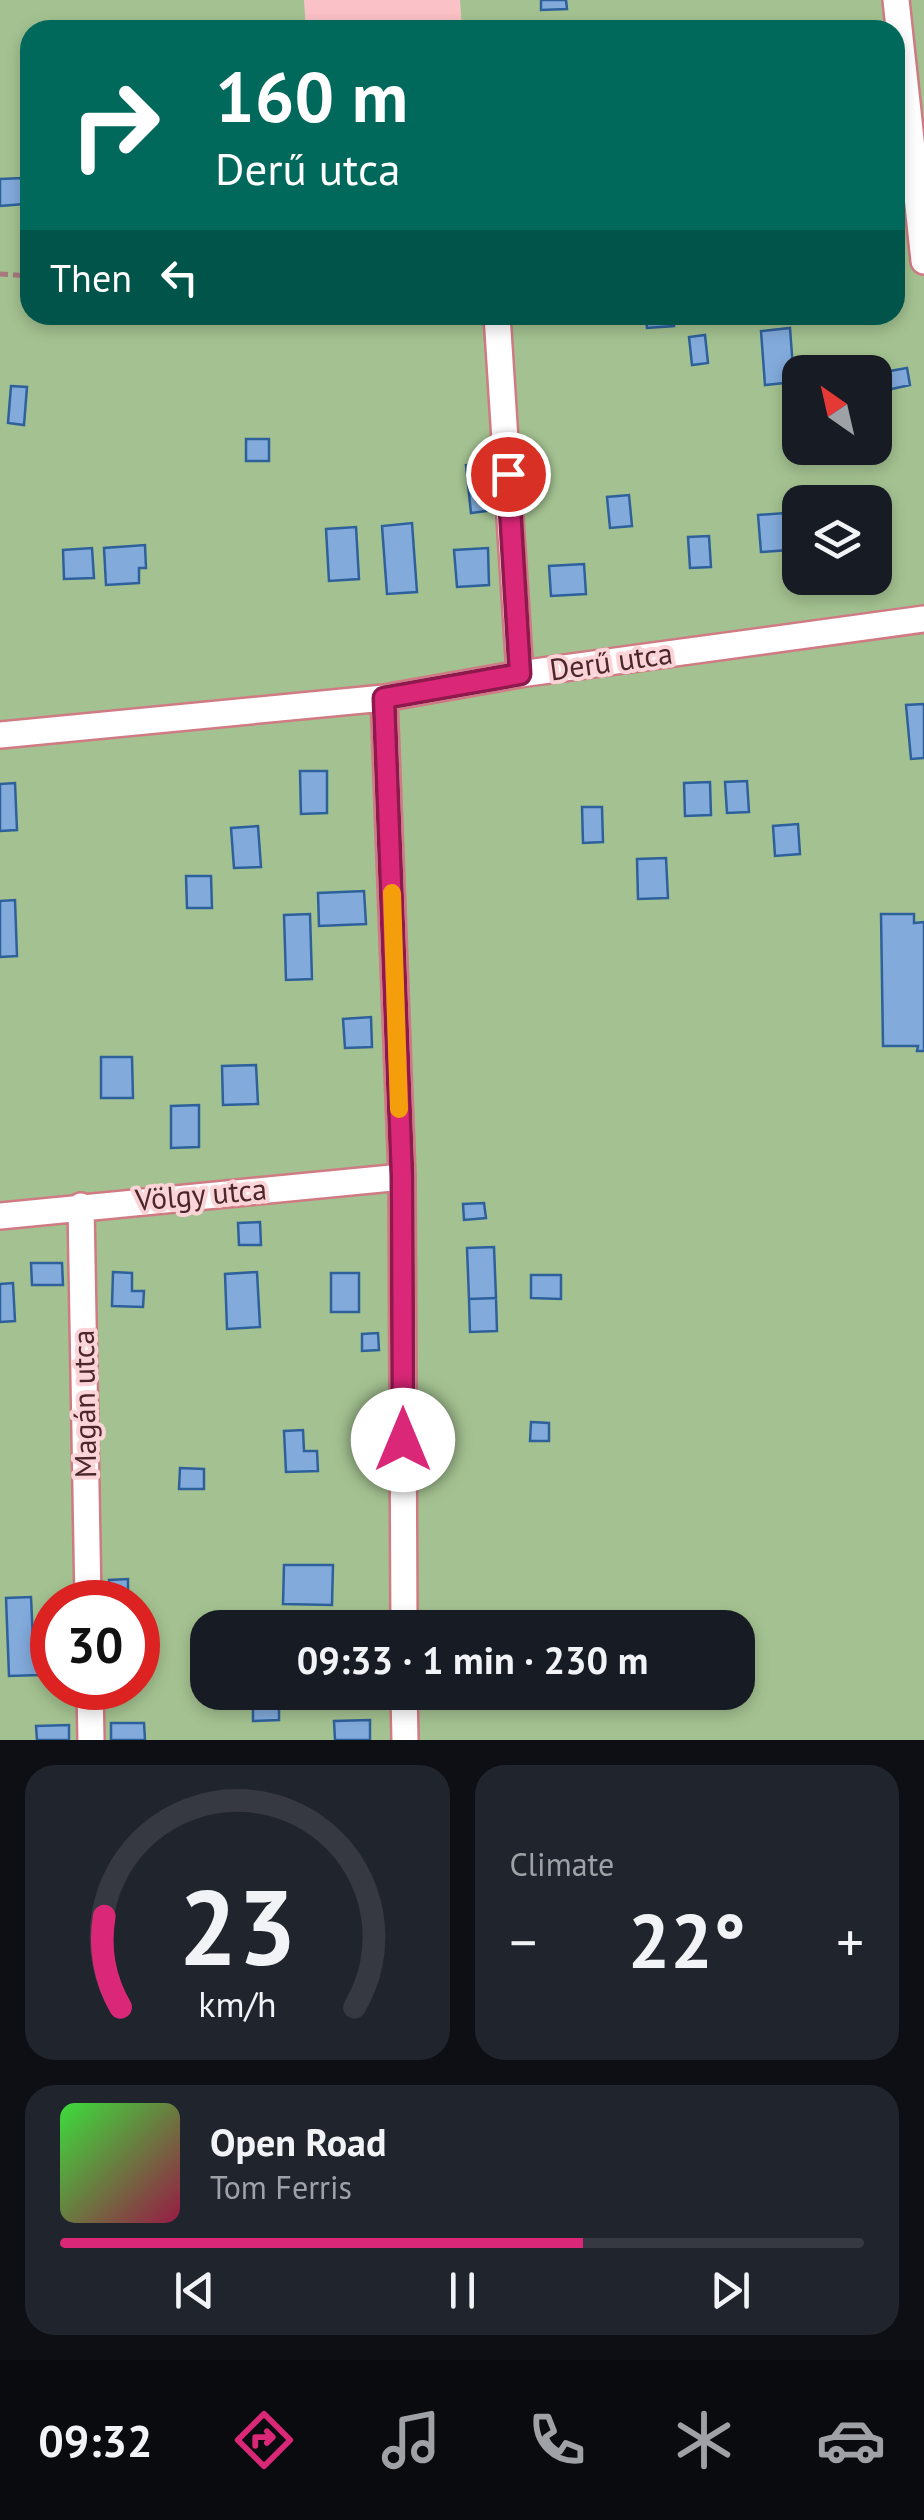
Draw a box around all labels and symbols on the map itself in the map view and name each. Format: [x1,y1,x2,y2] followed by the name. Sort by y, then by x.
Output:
[782,355,892,465] north arrow
[466,432,551,517] pin
[547,633,675,688] street label: Derű utca
[133,1168,268,1219] street label: Völgy utca
[63,1329,104,1479] street label: Magán utca
[351,1388,455,1492] position arrow
[30,1580,160,1710] speed limit sign: 30

